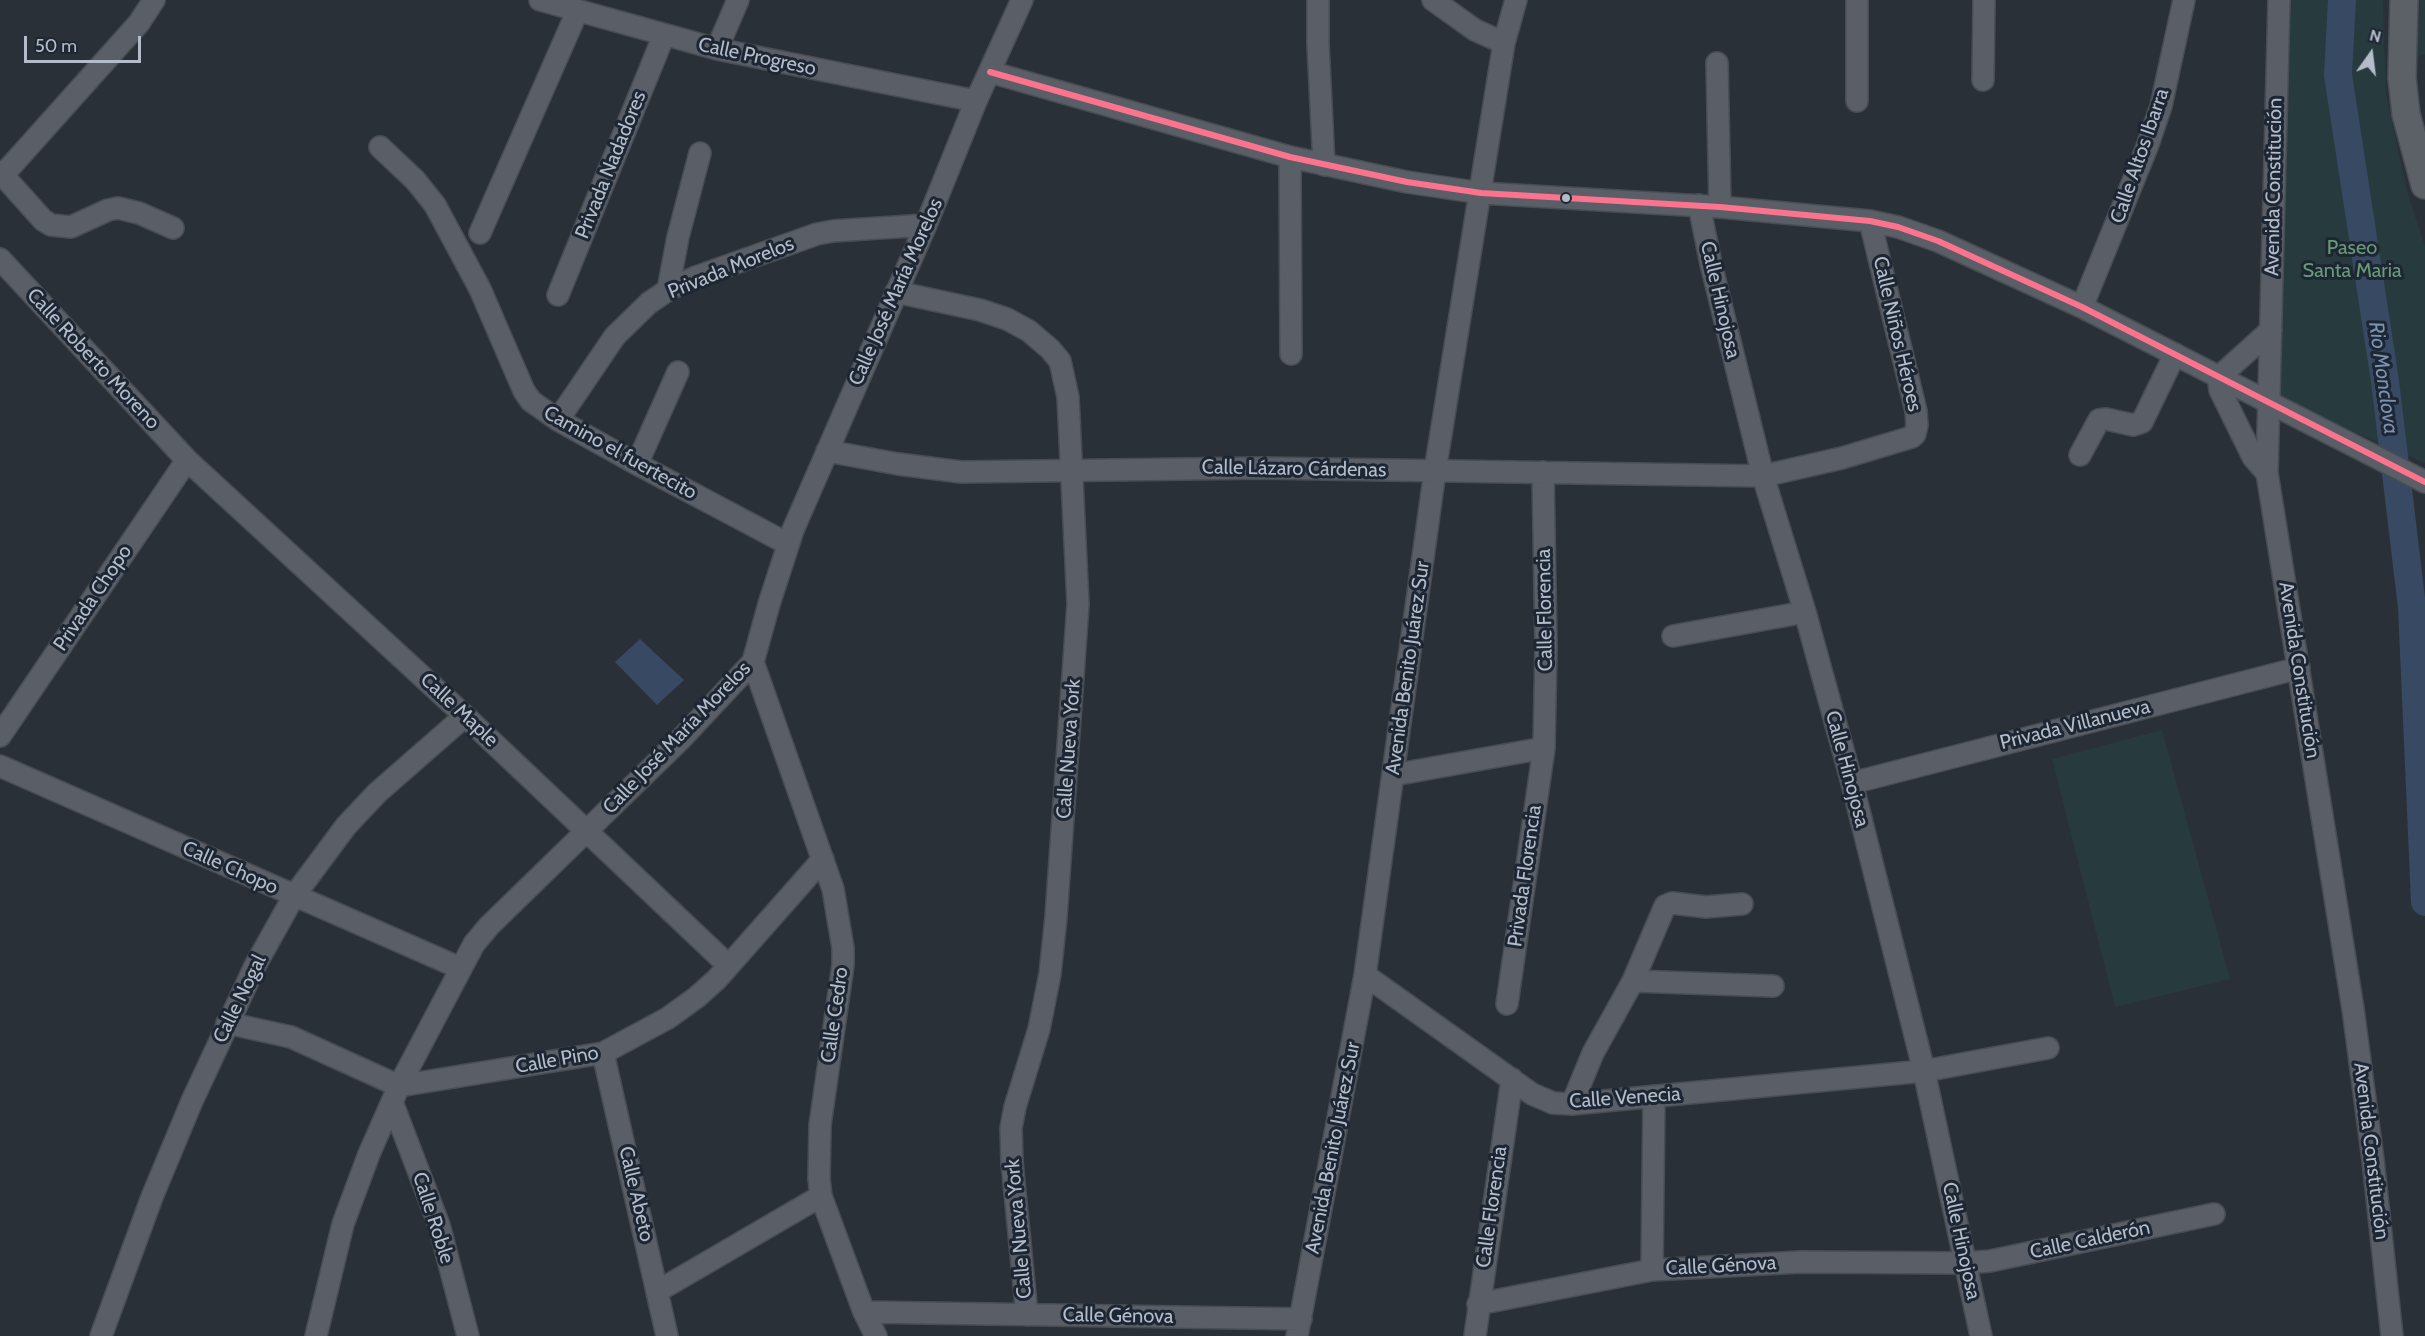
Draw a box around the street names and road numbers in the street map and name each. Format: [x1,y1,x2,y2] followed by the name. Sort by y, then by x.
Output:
[696,33,818,81] street label: Calle Progreso
[2106,85,2174,227] street label: Calle Altos Ibarra
[570,88,652,242] street label: Privada Nadadores
[2260,98,2288,276] street label: Avenida Constitución
[844,195,948,389] street label: Calle José María Morelos
[665,232,797,304] street label: Privada Morelos
[1695,239,1745,361] street label: Calle Hinojosa
[1867,254,1927,414] street label: Calle Niños Héroes
[21,284,165,434] street label: Calle Roberto Moreno
[539,401,701,505] street label: Camino el fuertecito
[1202,455,1386,483] street label: Calle Lázaro Cárdenas
[49,540,137,656] street label: Privada Chopo
[1532,549,1558,671] street label: Calle Florencia
[1381,560,1435,776] street label: Avenida Benito Juárez Sur
[2273,580,2325,760] street label: Avenida Constitución
[598,657,756,819] street label: Calle José María Morelos
[415,668,503,752] street label: Calle Maple
[1052,678,1086,820] street label: Calle Nueva York
[1997,695,2153,755] street label: Privada Villanueva
[1820,708,1874,830] street label: Calle Hinojosa
[1503,804,1547,948] street label: Privada Florencia
[178,836,282,900] street label: Calle Chopo
[208,951,272,1047] street label: Calle Nogal
[816,966,854,1064] street label: Calle Cedro
[1301,1040,1365,1256] street label: Avenida Benito Juárez Sur
[514,1041,600,1079] street label: Calle Pino
[2348,1061,2394,1241] street label: Avenida Constitución
[1569,1082,1681,1114] street label: Calle Venecia
[613,1144,659,1244] street label: Calle Abeto
[1472,1145,1512,1269] street label: Calle Florencia
[1001,1158,1037,1300] street label: Calle Nueva York
[407,1169,459,1267] street label: Calle Roble
[1937,1180,1985,1302] street label: Calle Hinojosa
[2028,1216,2152,1264] street label: Calle Calderón
[1665,1251,1777,1281] street label: Calle Génova
[1062,1303,1174,1329] street label: Calle Génova

